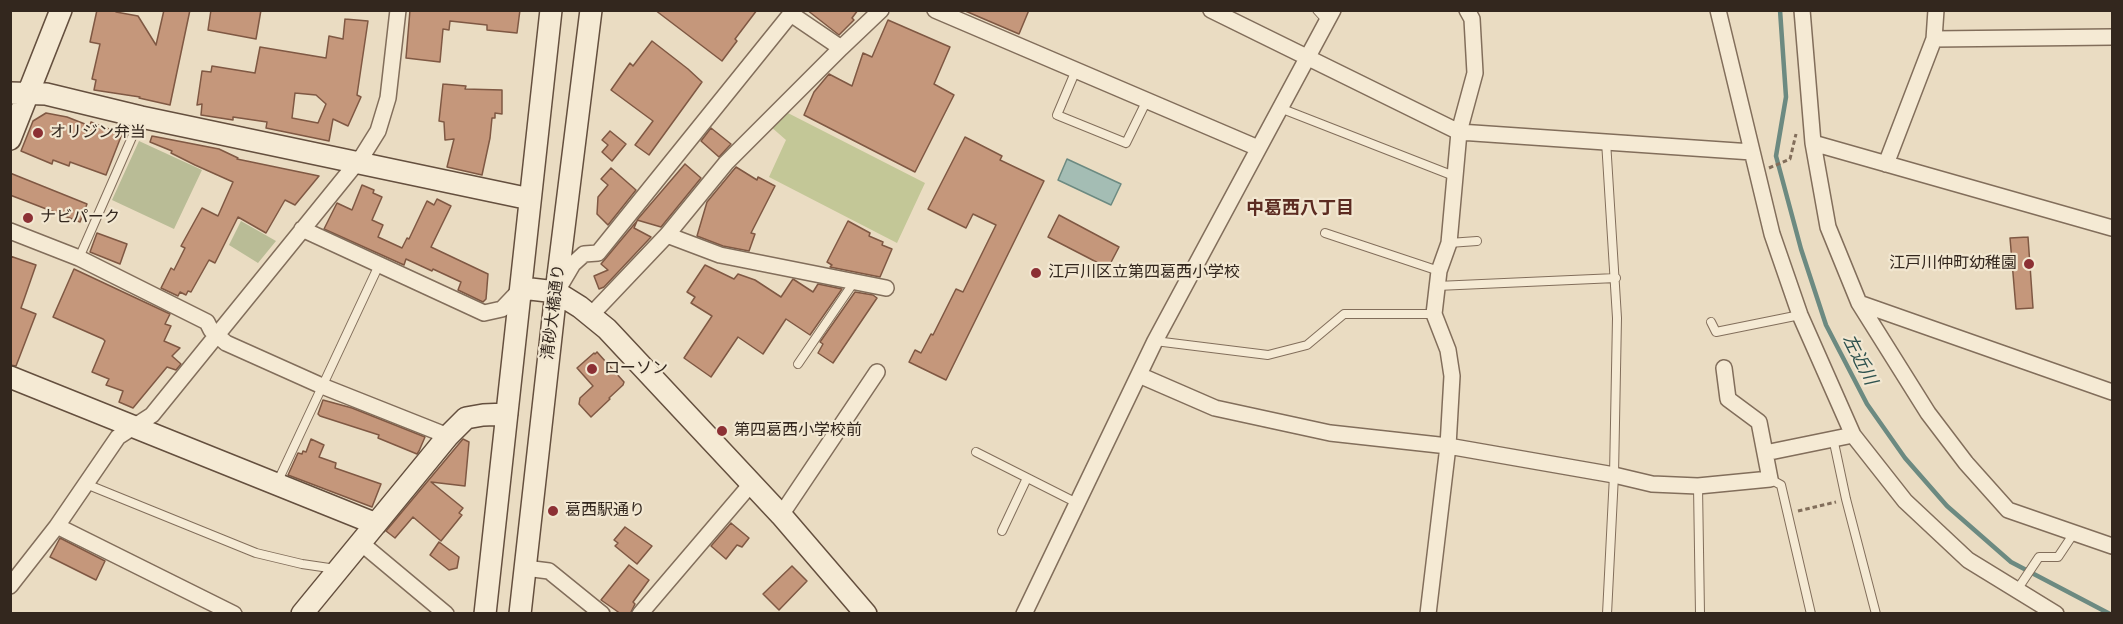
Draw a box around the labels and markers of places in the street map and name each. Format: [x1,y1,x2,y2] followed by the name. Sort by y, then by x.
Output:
[50,123,146,143] place label: オリジン弁当
[31,126,45,140] marker: オリジン弁当
[40,208,120,228] place label: ナビパーク
[21,211,35,225] marker: ナビパーク
[1889,254,2017,274] place label: 江戸川仲町幼稚園
[2022,257,2036,271] marker: 江戸川仲町幼稚園
[1048,263,1240,283] place label: 江戸川区立第四葛西小学校
[1029,266,1043,280] marker: 江戸川区立第四葛西小学校
[604,359,668,379] place label: ローソン
[585,362,599,376] marker: ローソン
[734,421,862,441] place label: 第四葛西小学校前
[715,424,729,438] marker: 第四葛西小学校前
[565,501,645,521] place label: 葛西駅通り
[546,504,560,518] marker: 葛西駅通り

